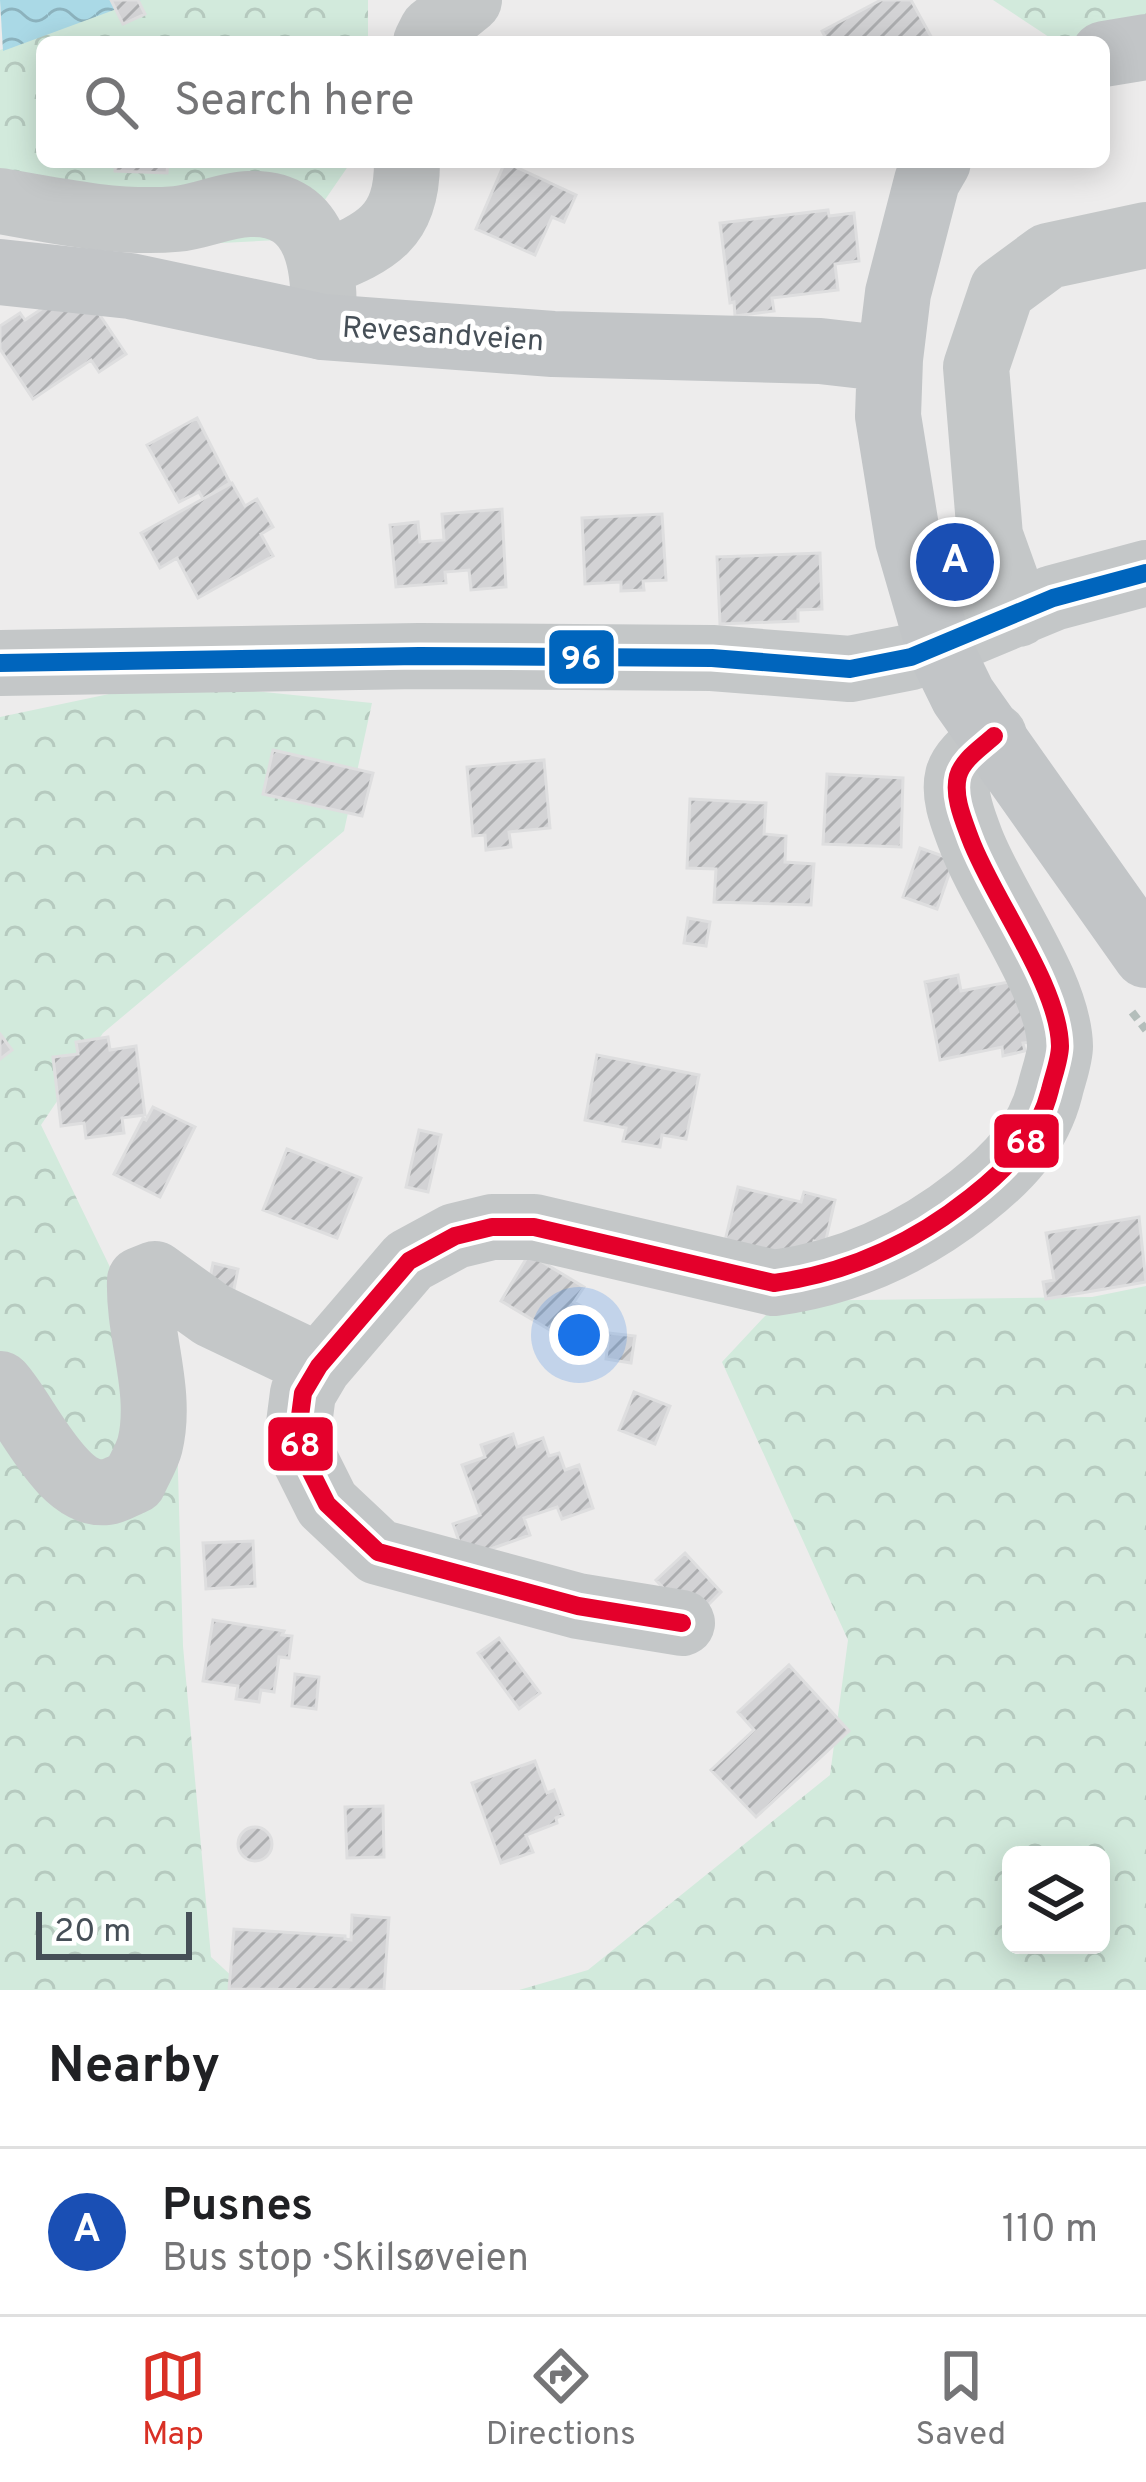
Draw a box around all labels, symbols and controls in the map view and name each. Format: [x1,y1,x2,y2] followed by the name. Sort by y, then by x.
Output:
[36,36,1110,168] search box
[78,69,144,135] icon: search
[174,74,414,131] text: Search here
[341,310,545,362] street label: Revesandveien
[916,517,994,607] pin: A
[547,628,616,686] line badge: 96
[561,640,601,682] text: 96
[992,1112,1061,1170] line badge: 68
[1005,1124,1047,1166] text: 68
[549,1305,609,1365] your location
[266,1415,335,1473] line badge: 68
[279,1427,321,1469] text: 68
[1002,1846,1110,1954] map controls
[1002,1846,1110,1954] button: layers
[36,1906,192,1959] scale bar
[54,1912,131,1954] text: 20 m
[48,2036,220,2101] text: Nearby
[162,2179,313,2236] text: Pusnes
[73,2207,101,2256] text: A
[1002,2207,1098,2256] text: 110 m
[162,2236,529,2285] text: Bus stop · Skilsøveien
[140,2343,206,2457] tab: Map
[486,2343,636,2457] tab: Directions
[915,2343,1006,2457] tab: Saved

